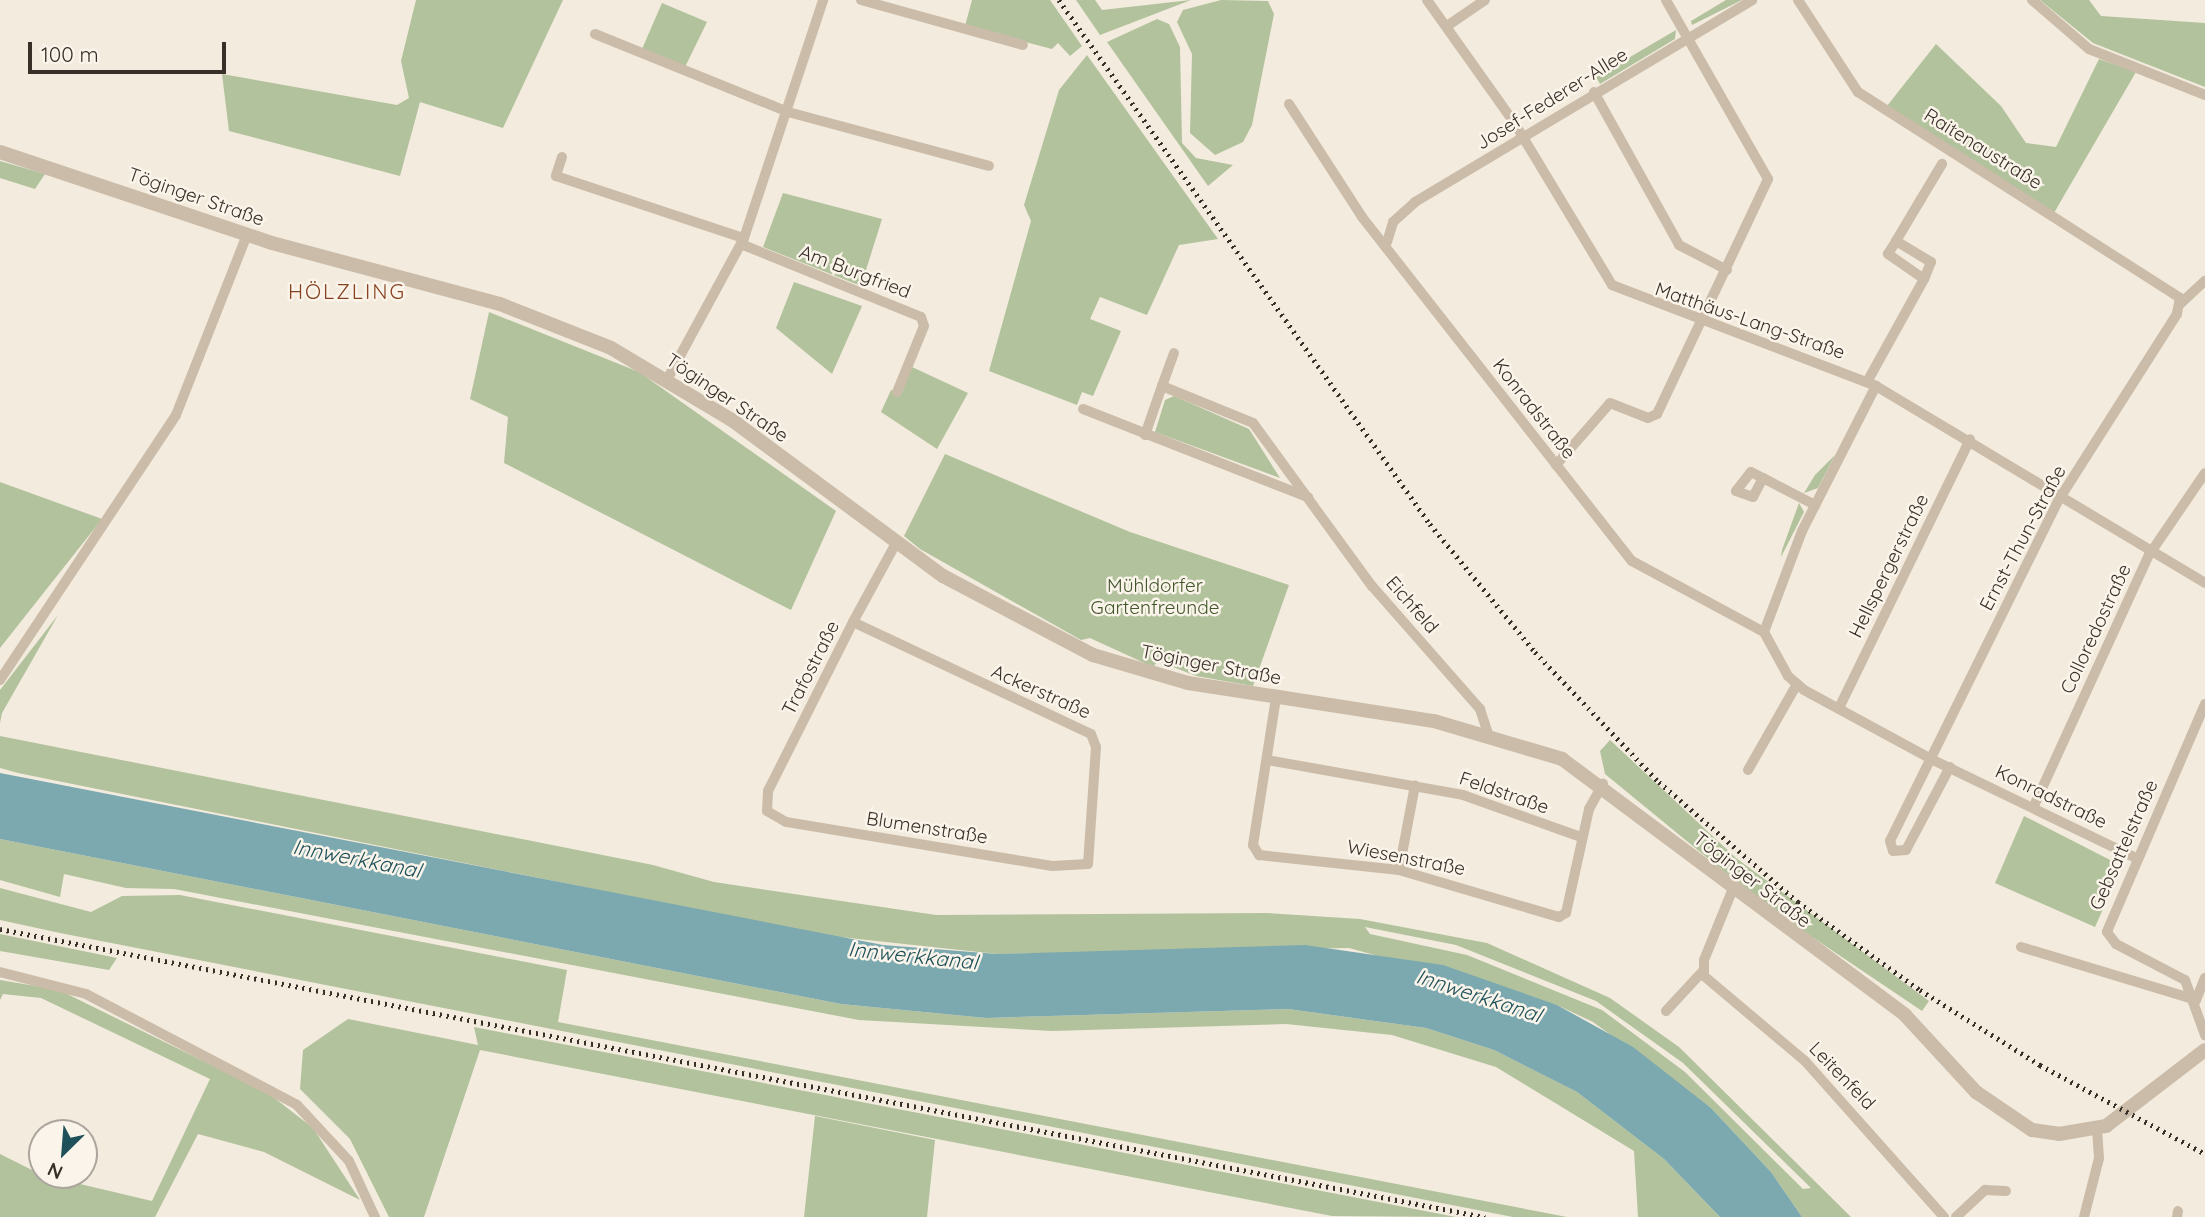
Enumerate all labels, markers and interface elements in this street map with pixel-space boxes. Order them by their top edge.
scale bar [32,28,229,72]
text: 100 m [41,41,99,67]
street label: Josef-Federer-Allee [1472,43,1632,155]
street label: Raitenaustraße [1920,104,2046,194]
street label: Töginger Straße [125,163,267,231]
street label: Am Burgfried [796,240,914,304]
district label: HÖLZLING [289,278,405,304]
street label: Matthäus-Lang-Straße [1652,278,1848,364]
street label: Töginger Straße [662,349,792,447]
street label: Konradstraße [1488,354,1580,464]
street label: Ernst-Thun-Straße [1975,461,2071,615]
street label: Hellspergerstraße [1844,490,1934,642]
street label: Colloredostraße [2056,560,2136,698]
street label: Eichfeld [1381,572,1443,638]
park label: Mühldorfer Gartenfreunde [1091,575,1219,619]
street label: Trafostraße [778,617,844,719]
street label: Töginger Straße [1139,640,1283,690]
street label: Ackerstraße [988,660,1094,724]
street label: Konradstraße [1992,760,2110,834]
street label: Feldstraße [1456,767,1552,819]
street label: Gebsattelstraße [2085,776,2163,914]
street label: Blumenstraße [865,807,989,849]
street label: Töginger Straße [1689,827,1815,933]
water label: Innwerkkanal [291,833,423,883]
street label: Wiesenstraße [1345,835,1467,881]
water label: Innwerkkanal [847,936,979,974]
water label: Innwerkkanal [1413,963,1545,1027]
street label: Leitenfeld [1804,1037,1880,1115]
north arrow [28,1119,98,1189]
text: N [44,1157,66,1185]

